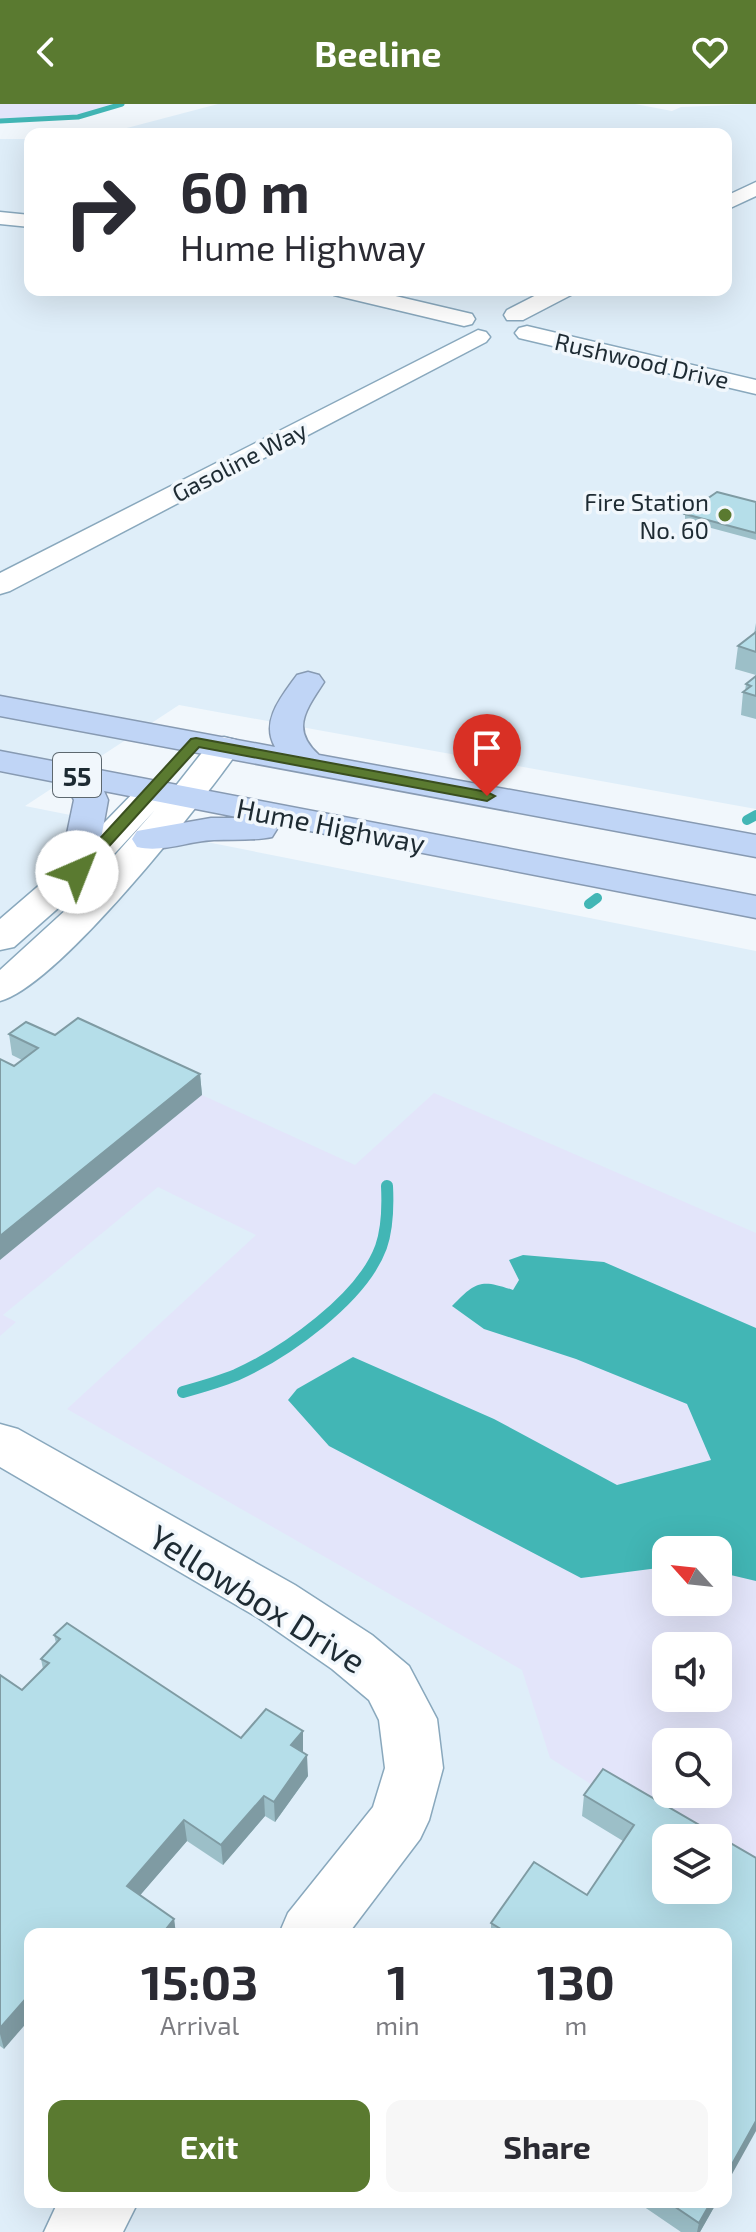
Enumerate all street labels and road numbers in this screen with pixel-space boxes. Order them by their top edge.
street label: Rushwood Drive [552,326,732,394]
street label: Gasoline Way [167,414,311,507]
road number: 55 [53,753,101,797]
street label: Hume Highway [234,790,428,860]
street label: Yellowbox Drive [142,1515,374,1681]

